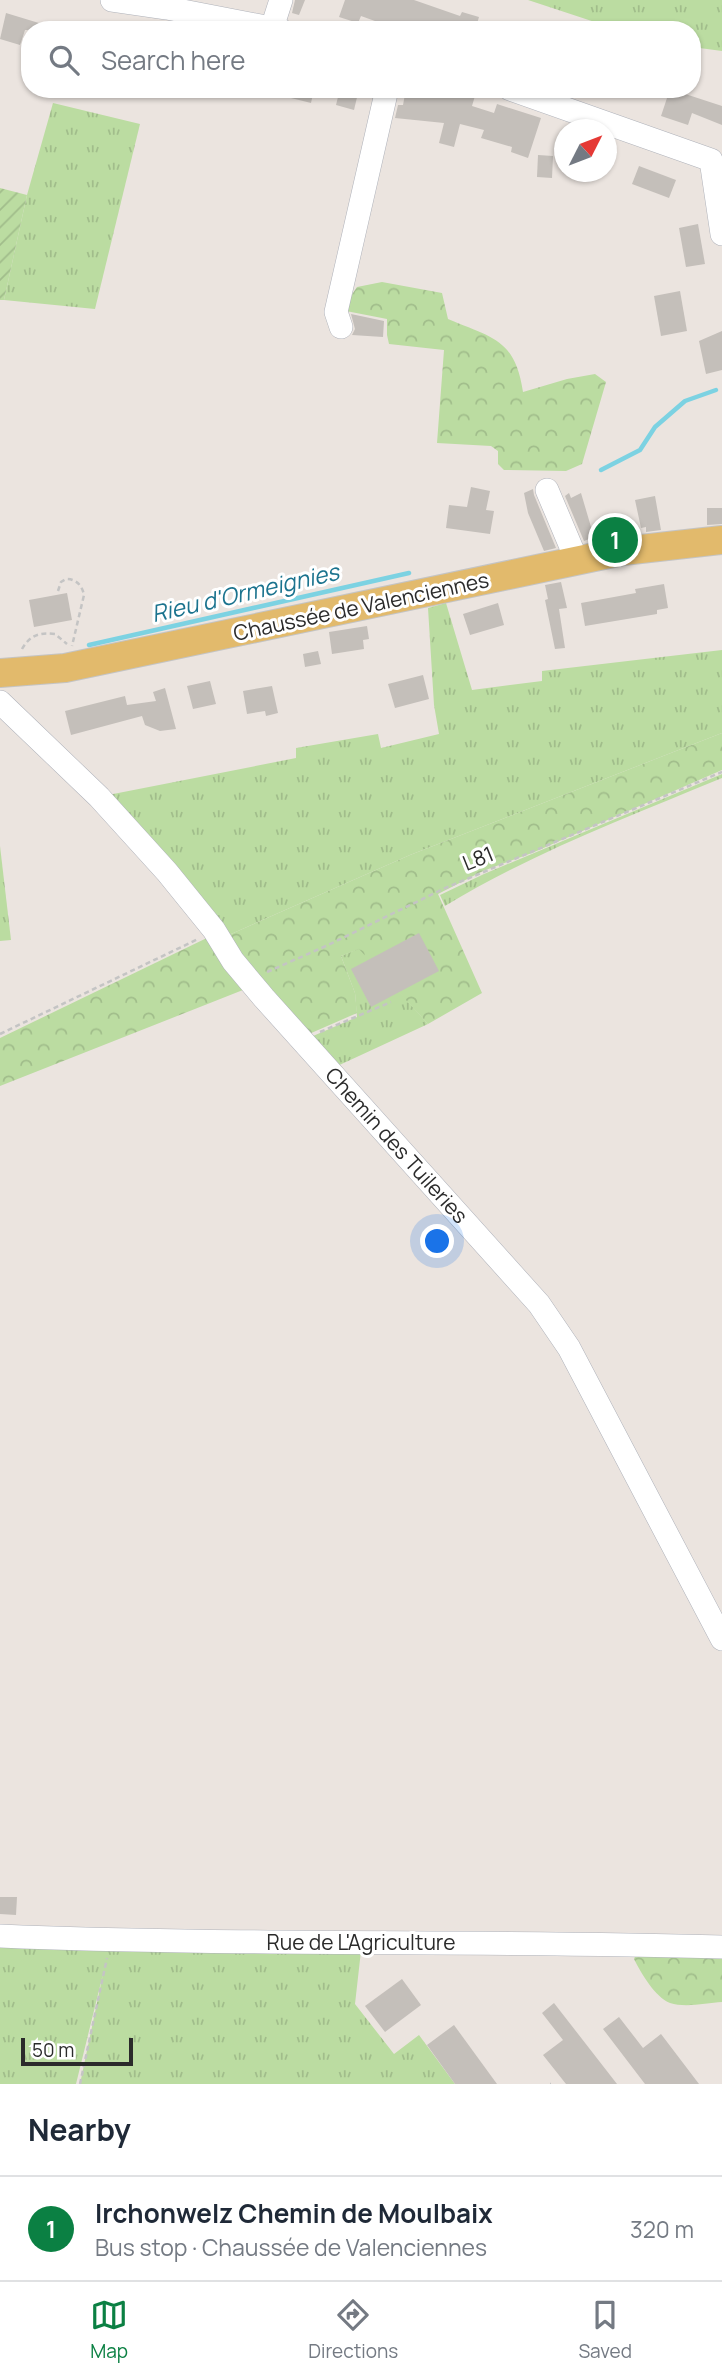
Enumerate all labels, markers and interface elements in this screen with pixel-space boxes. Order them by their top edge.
search box [21,21,701,98]
icon: search [45,41,83,79]
text: Search here [101,42,246,78]
north arrow [554,119,617,182]
pin: 1 [592,514,638,566]
water label: Rieu d'Ormeignies [148,554,344,629]
street label: Chaussée de Valenciennes [231,565,491,647]
street label: L81 [458,839,498,877]
street label: Chemin des Tuileries [319,1061,475,1229]
your location [420,1224,454,1258]
street label: Rue de L'Agriculture [267,1928,456,1956]
scale bar [21,2035,133,2067]
text: 50 m [32,2037,74,2063]
text: Nearby [28,2109,131,2150]
text: Irchonwelz Chemin de Moulbaix [95,2195,493,2231]
text: 1 [46,2213,56,2245]
text: 320 m [630,2213,694,2245]
text: Bus stop · Chaussée de Valenciennes [95,2231,487,2263]
tab: Map [90,2296,128,2364]
tab: Directions [308,2296,398,2364]
tab: Saved [578,2296,632,2364]

